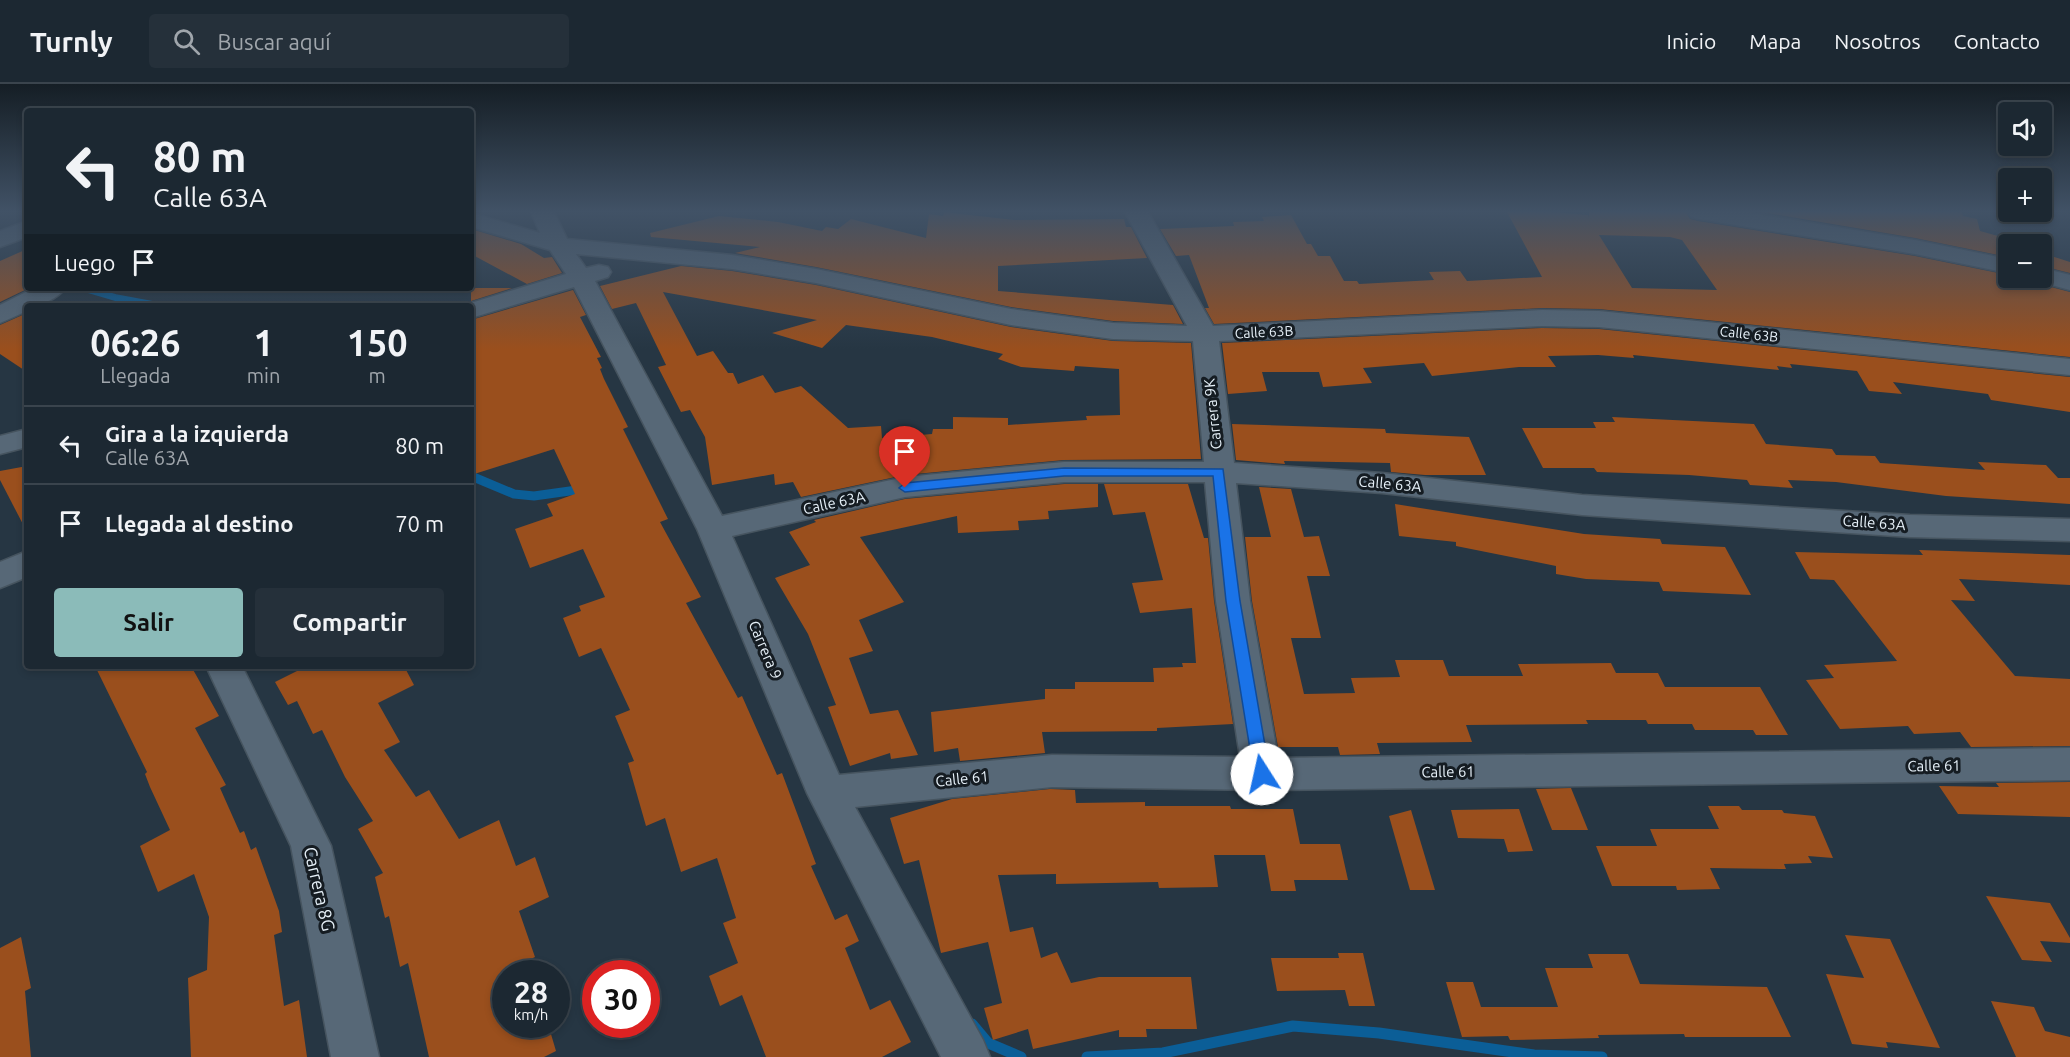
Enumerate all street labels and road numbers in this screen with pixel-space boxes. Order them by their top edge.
street label: Calle 63B [1234,322,1294,342]
street label: Calle 63B [1719,323,1779,345]
street label: Carrera 9K [1200,378,1225,450]
street label: Calle 63A [1358,472,1422,495]
street label: Calle 63A [801,488,867,517]
street label: Calle 63A [1842,512,1906,533]
street label: Carrera 9 [746,618,785,682]
street label: Calle 61 [1907,757,1961,774]
street label: Calle 61 [1421,763,1475,780]
street label: Calle 61 [934,767,989,790]
street label: Carrera 8G [301,845,339,933]

